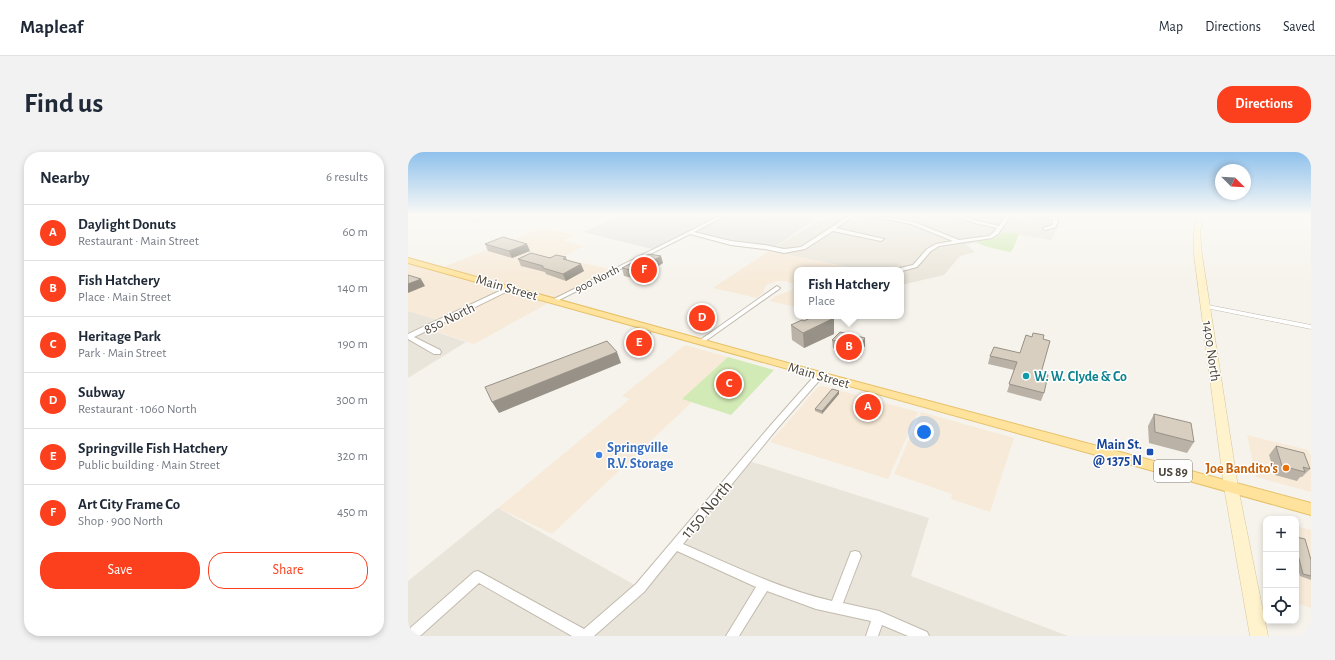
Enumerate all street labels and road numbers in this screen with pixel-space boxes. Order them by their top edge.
street label: 900 North [573,263,621,295]
street label: Main Street [474,273,540,304]
street label: 850 North [422,301,477,337]
street label: 1400 North [1200,320,1222,382]
street label: Main Street [786,361,852,392]
road number: US 89 [1154,460,1192,482]
street label: 1150 North [677,477,735,542]

